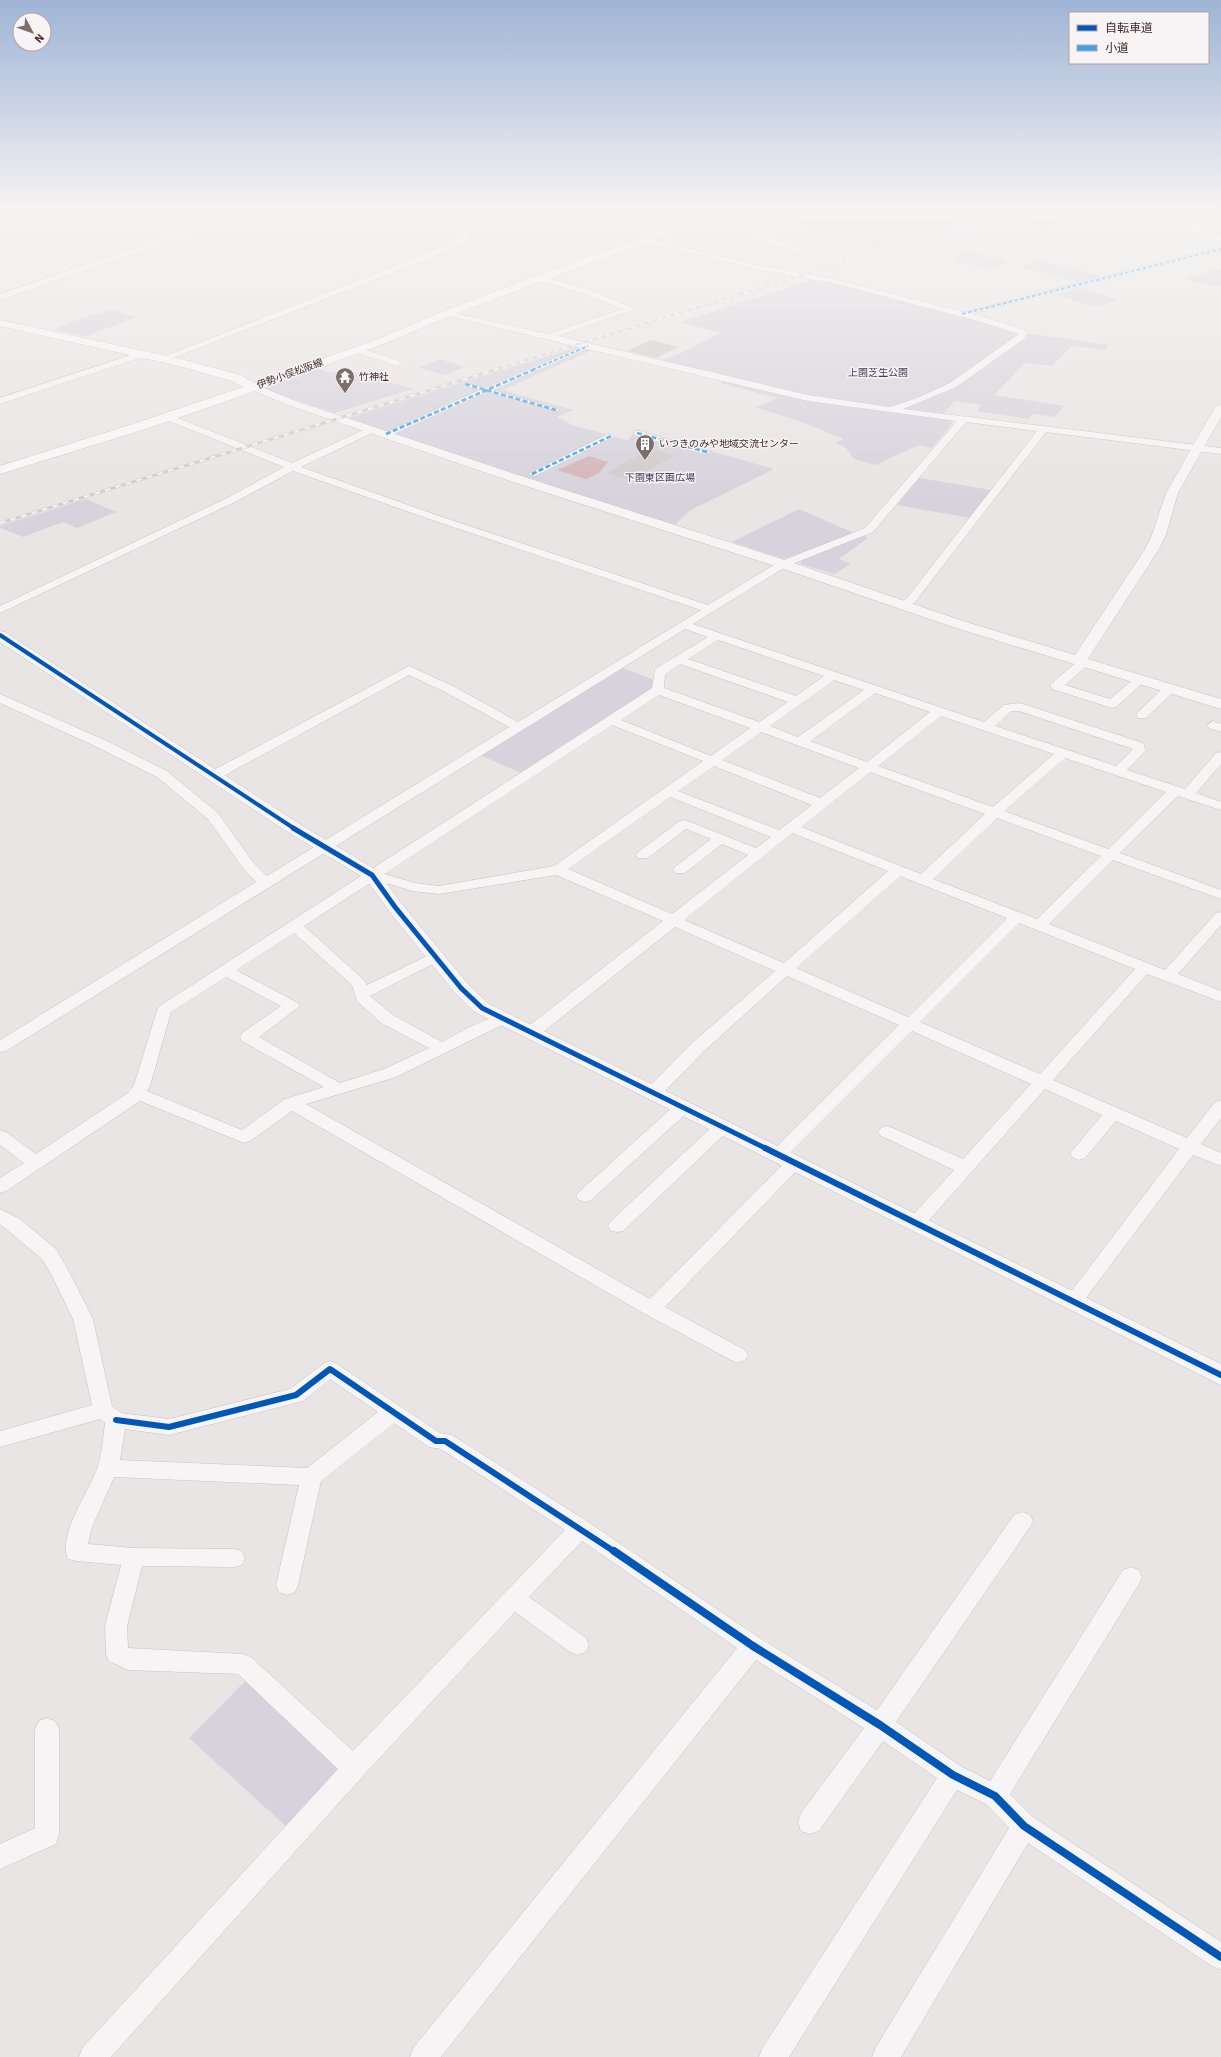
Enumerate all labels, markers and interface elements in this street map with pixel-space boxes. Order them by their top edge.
north arrow [12,12,52,52]
legend [1069,12,1209,64]
text: 自転車道 [1105,21,1153,36]
text: N [32,31,47,45]
text: 小道 [1105,41,1129,56]
street label: 伊勢小俣松阪線 [255,356,325,392]
temple icon: 竹神社 [334,366,356,394]
park label: 上園芝生公園 [848,367,908,379]
place label: 竹神社 [359,371,389,383]
building icon: いつきのみや地域交流センター [634,433,656,461]
place label: いつきのみや地域交流センター [659,438,799,450]
park label: 下園東区画広場 [625,472,695,484]

